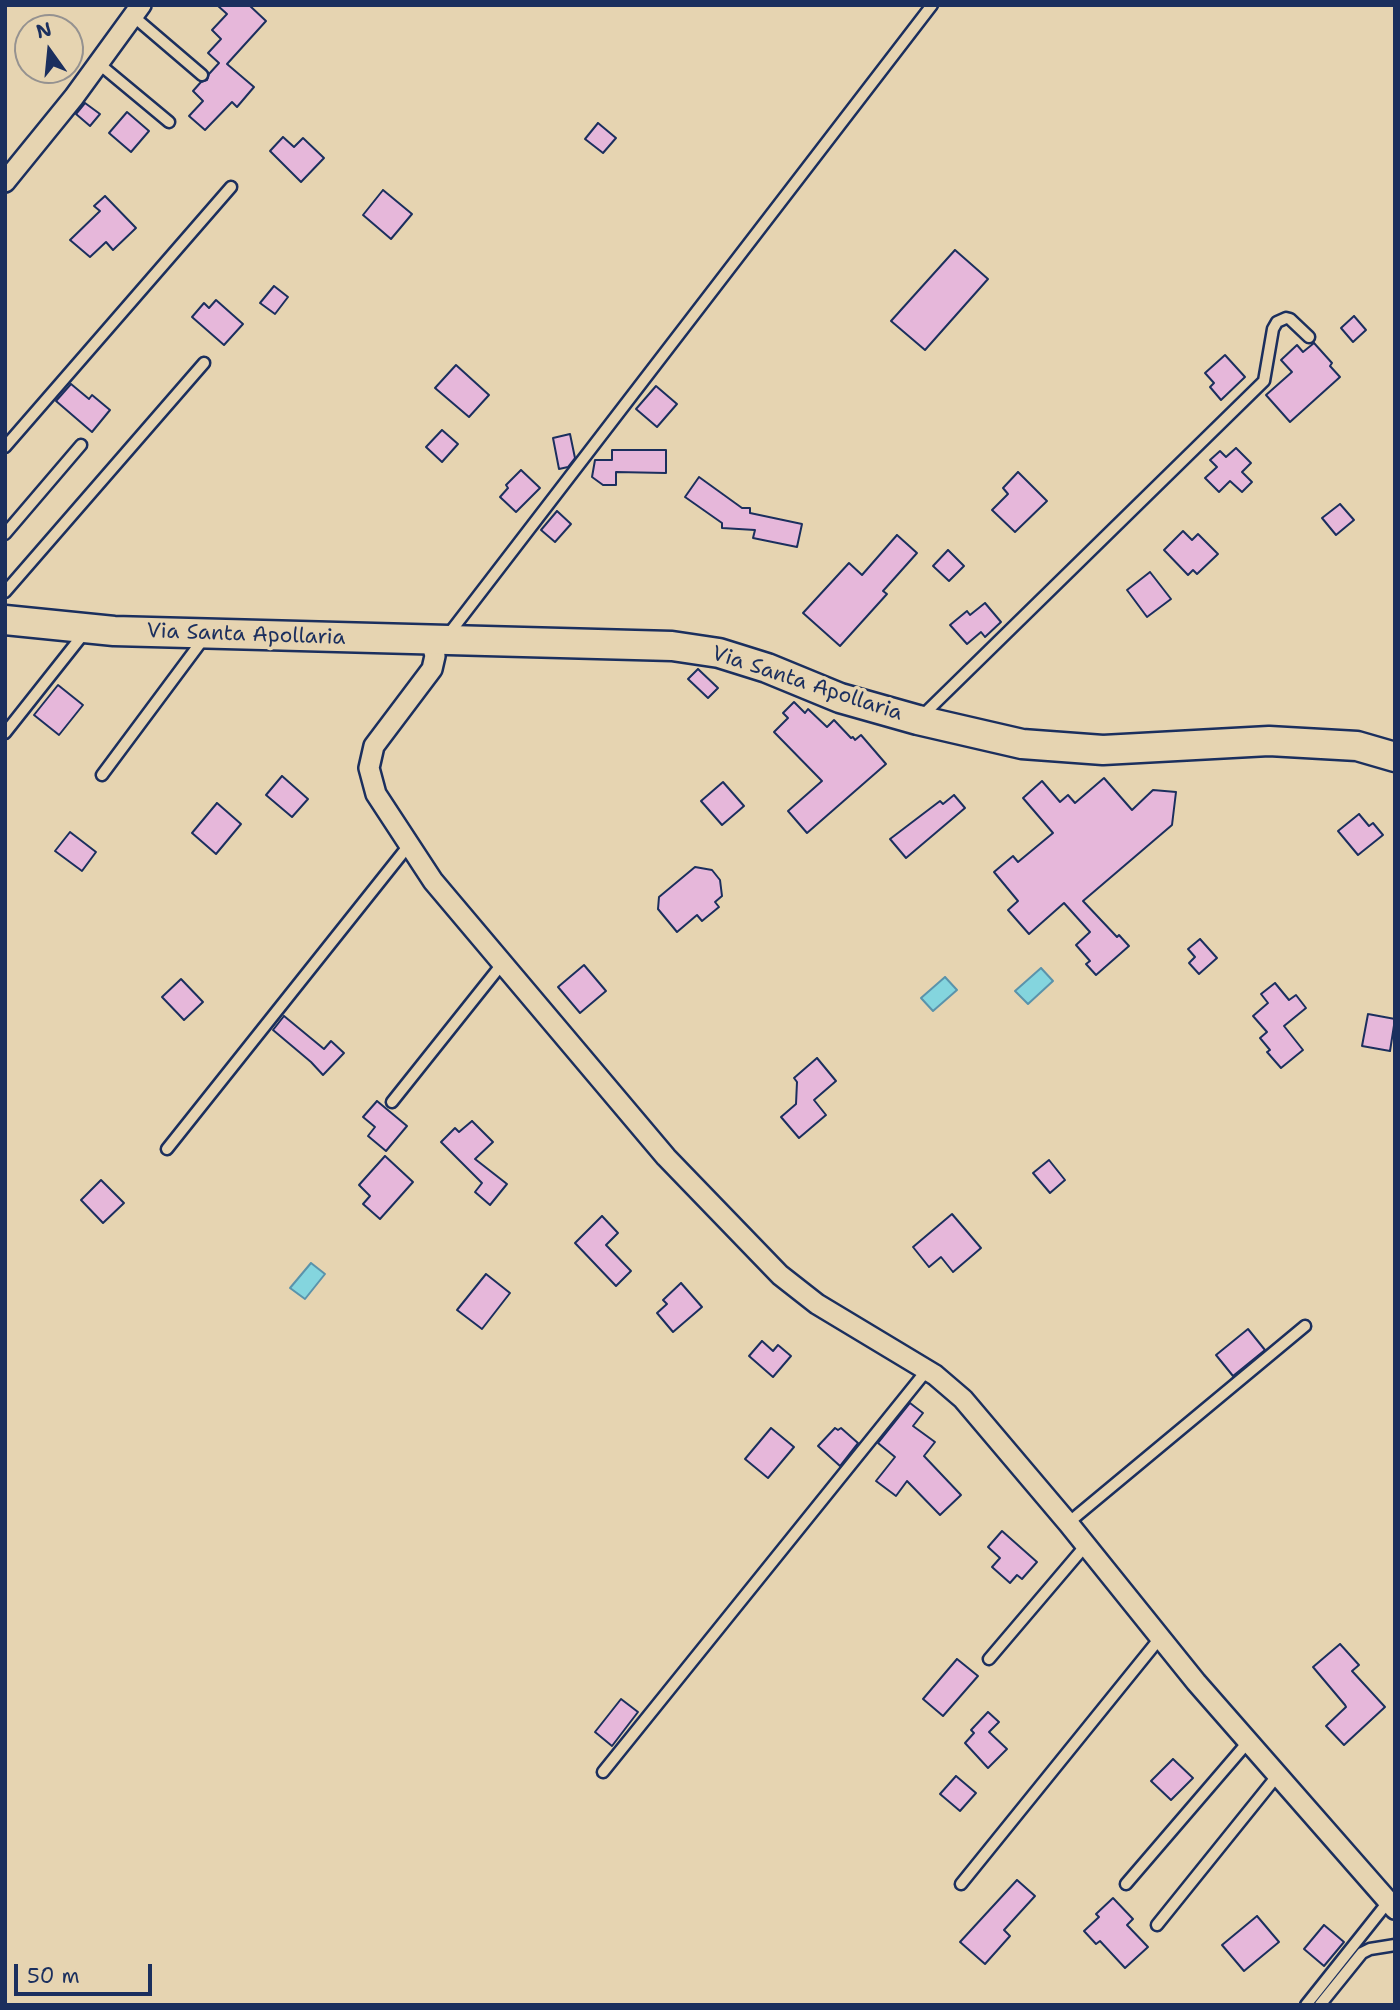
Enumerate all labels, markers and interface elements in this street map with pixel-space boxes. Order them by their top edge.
north arrow [14,14,84,84]
text: N [33,16,54,44]
street label: Via Santa Apollaria [146,619,346,651]
street label: Via Santa Apollaria [709,641,905,727]
scale bar [18,1951,156,1995]
text: 50 m [27,1962,80,1990]

